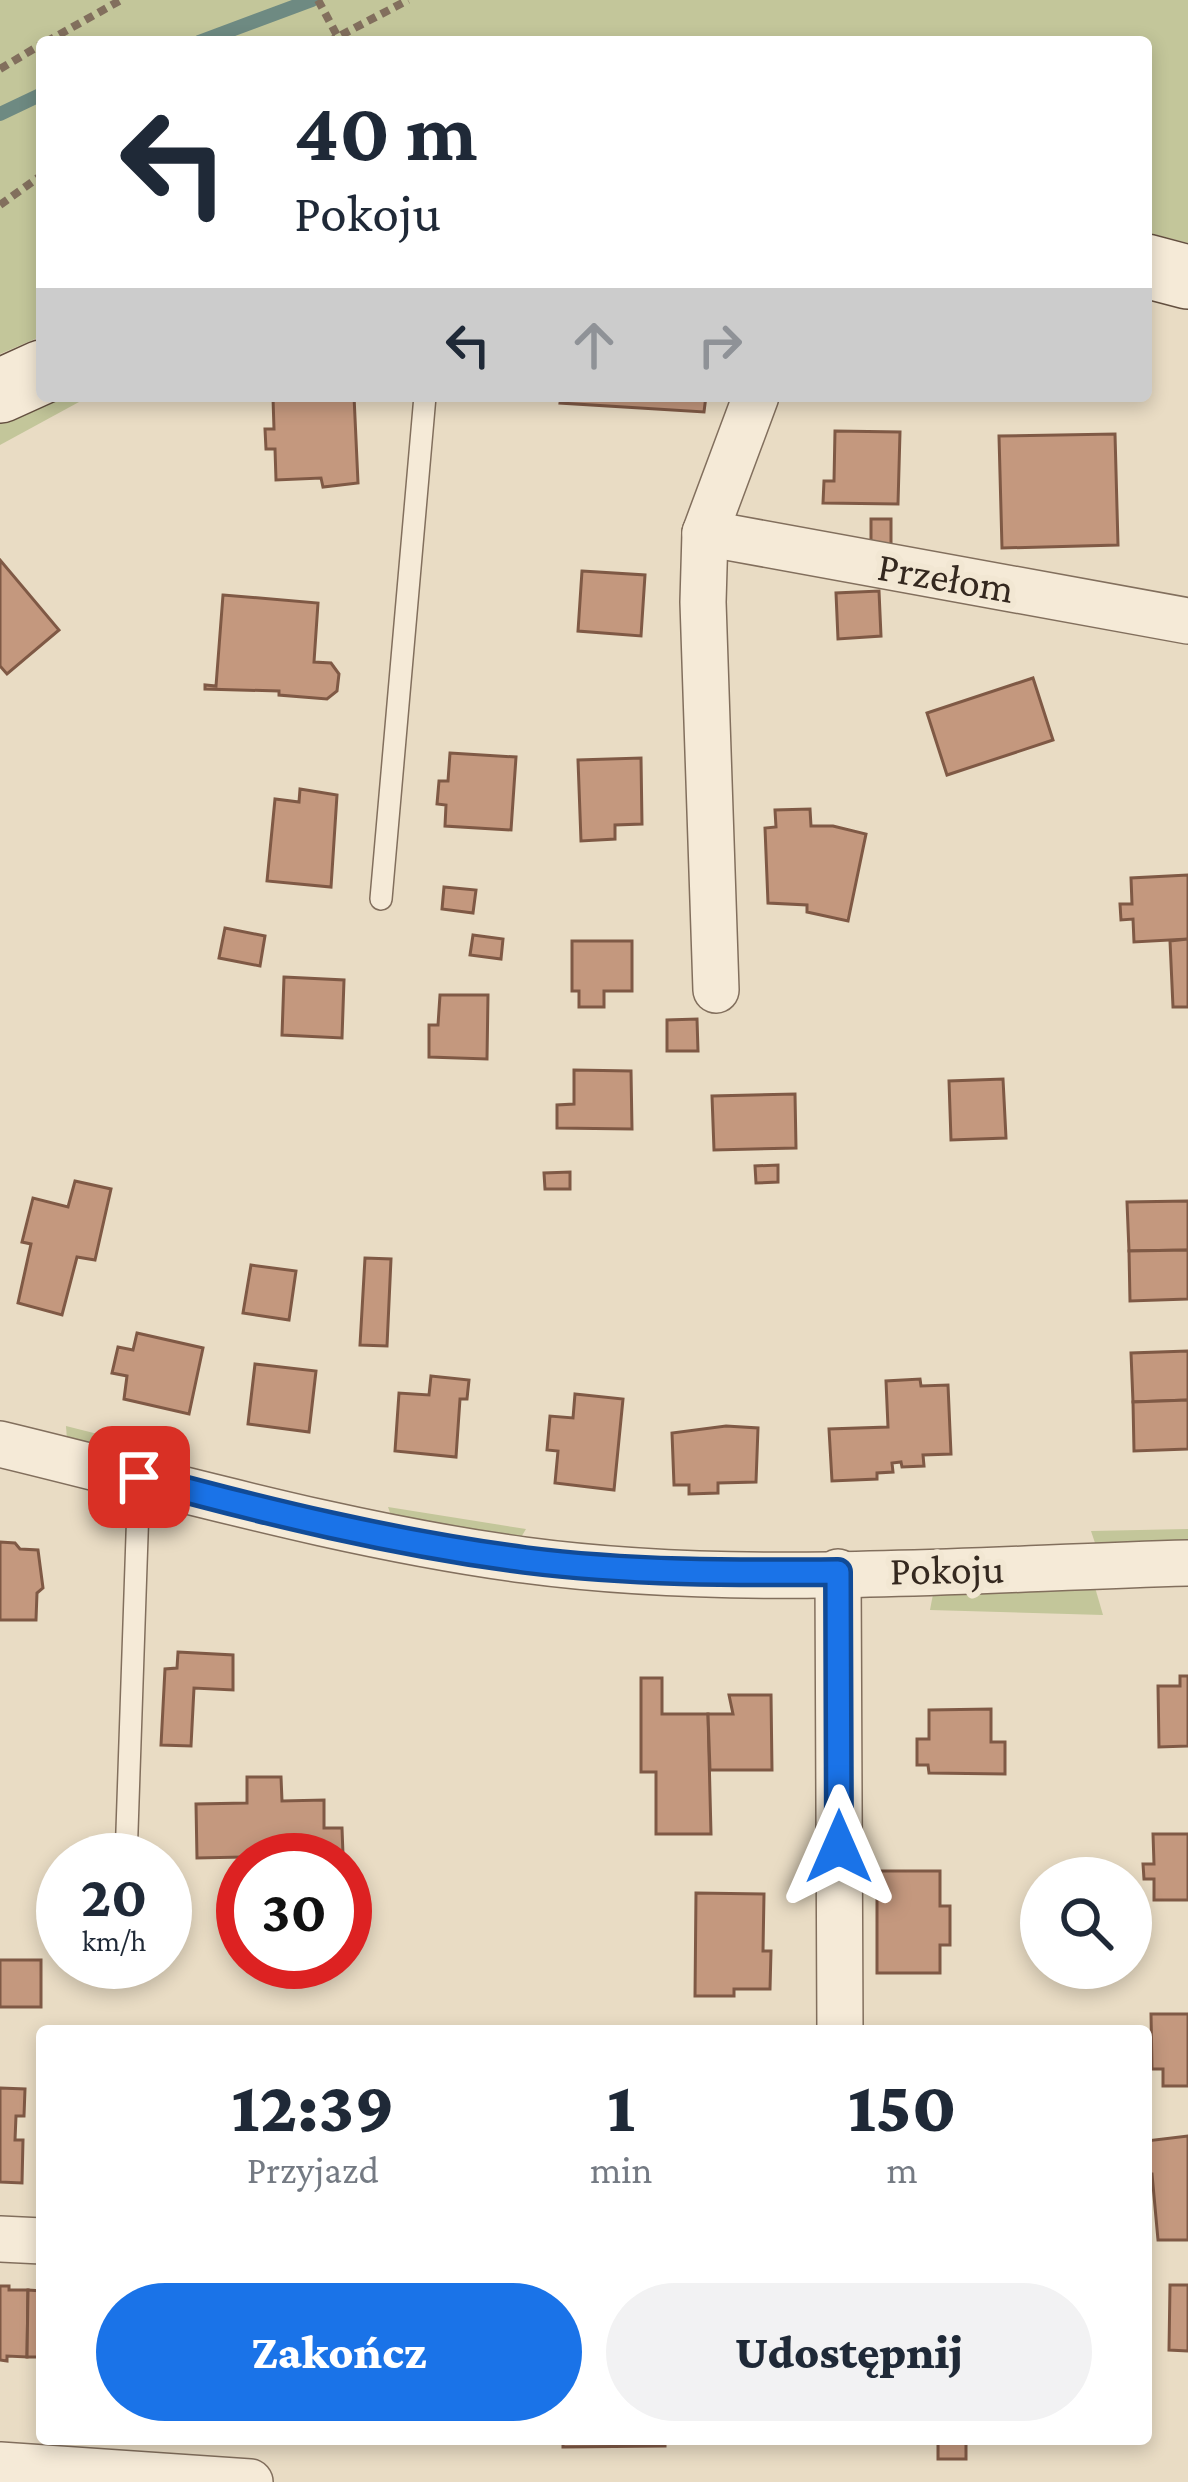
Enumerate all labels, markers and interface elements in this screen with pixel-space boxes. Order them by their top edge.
icon: left [96,84,252,240]
text: 40 m [294,85,478,178]
text: Pokoju [294,183,441,243]
icon: left [435,312,501,378]
icon: ahead [561,312,627,378]
icon: right [687,312,753,378]
street label: Przełom [874,542,1018,612]
pin [88,1426,190,1528]
icon: arrive [106,1444,172,1510]
street label: Pokoju [889,1545,1005,1594]
position arrow [776,1784,902,1910]
speed limit sign: 30 [216,1833,372,1989]
map controls [1020,1857,1152,1989]
button: search [1020,1857,1152,1989]
text: 20 [80,1862,148,1929]
text: km/h [82,1924,146,1957]
text: 12:39 [231,2066,395,2146]
text: 1 [607,2066,635,2146]
text: 150 [848,2066,957,2146]
text: Przyjazd [247,2148,379,2191]
text: min [590,2148,652,2191]
text: m [887,2148,918,2191]
button: Zakończ [96,2283,582,2421]
button: Udostępnij [606,2283,1092,2421]

